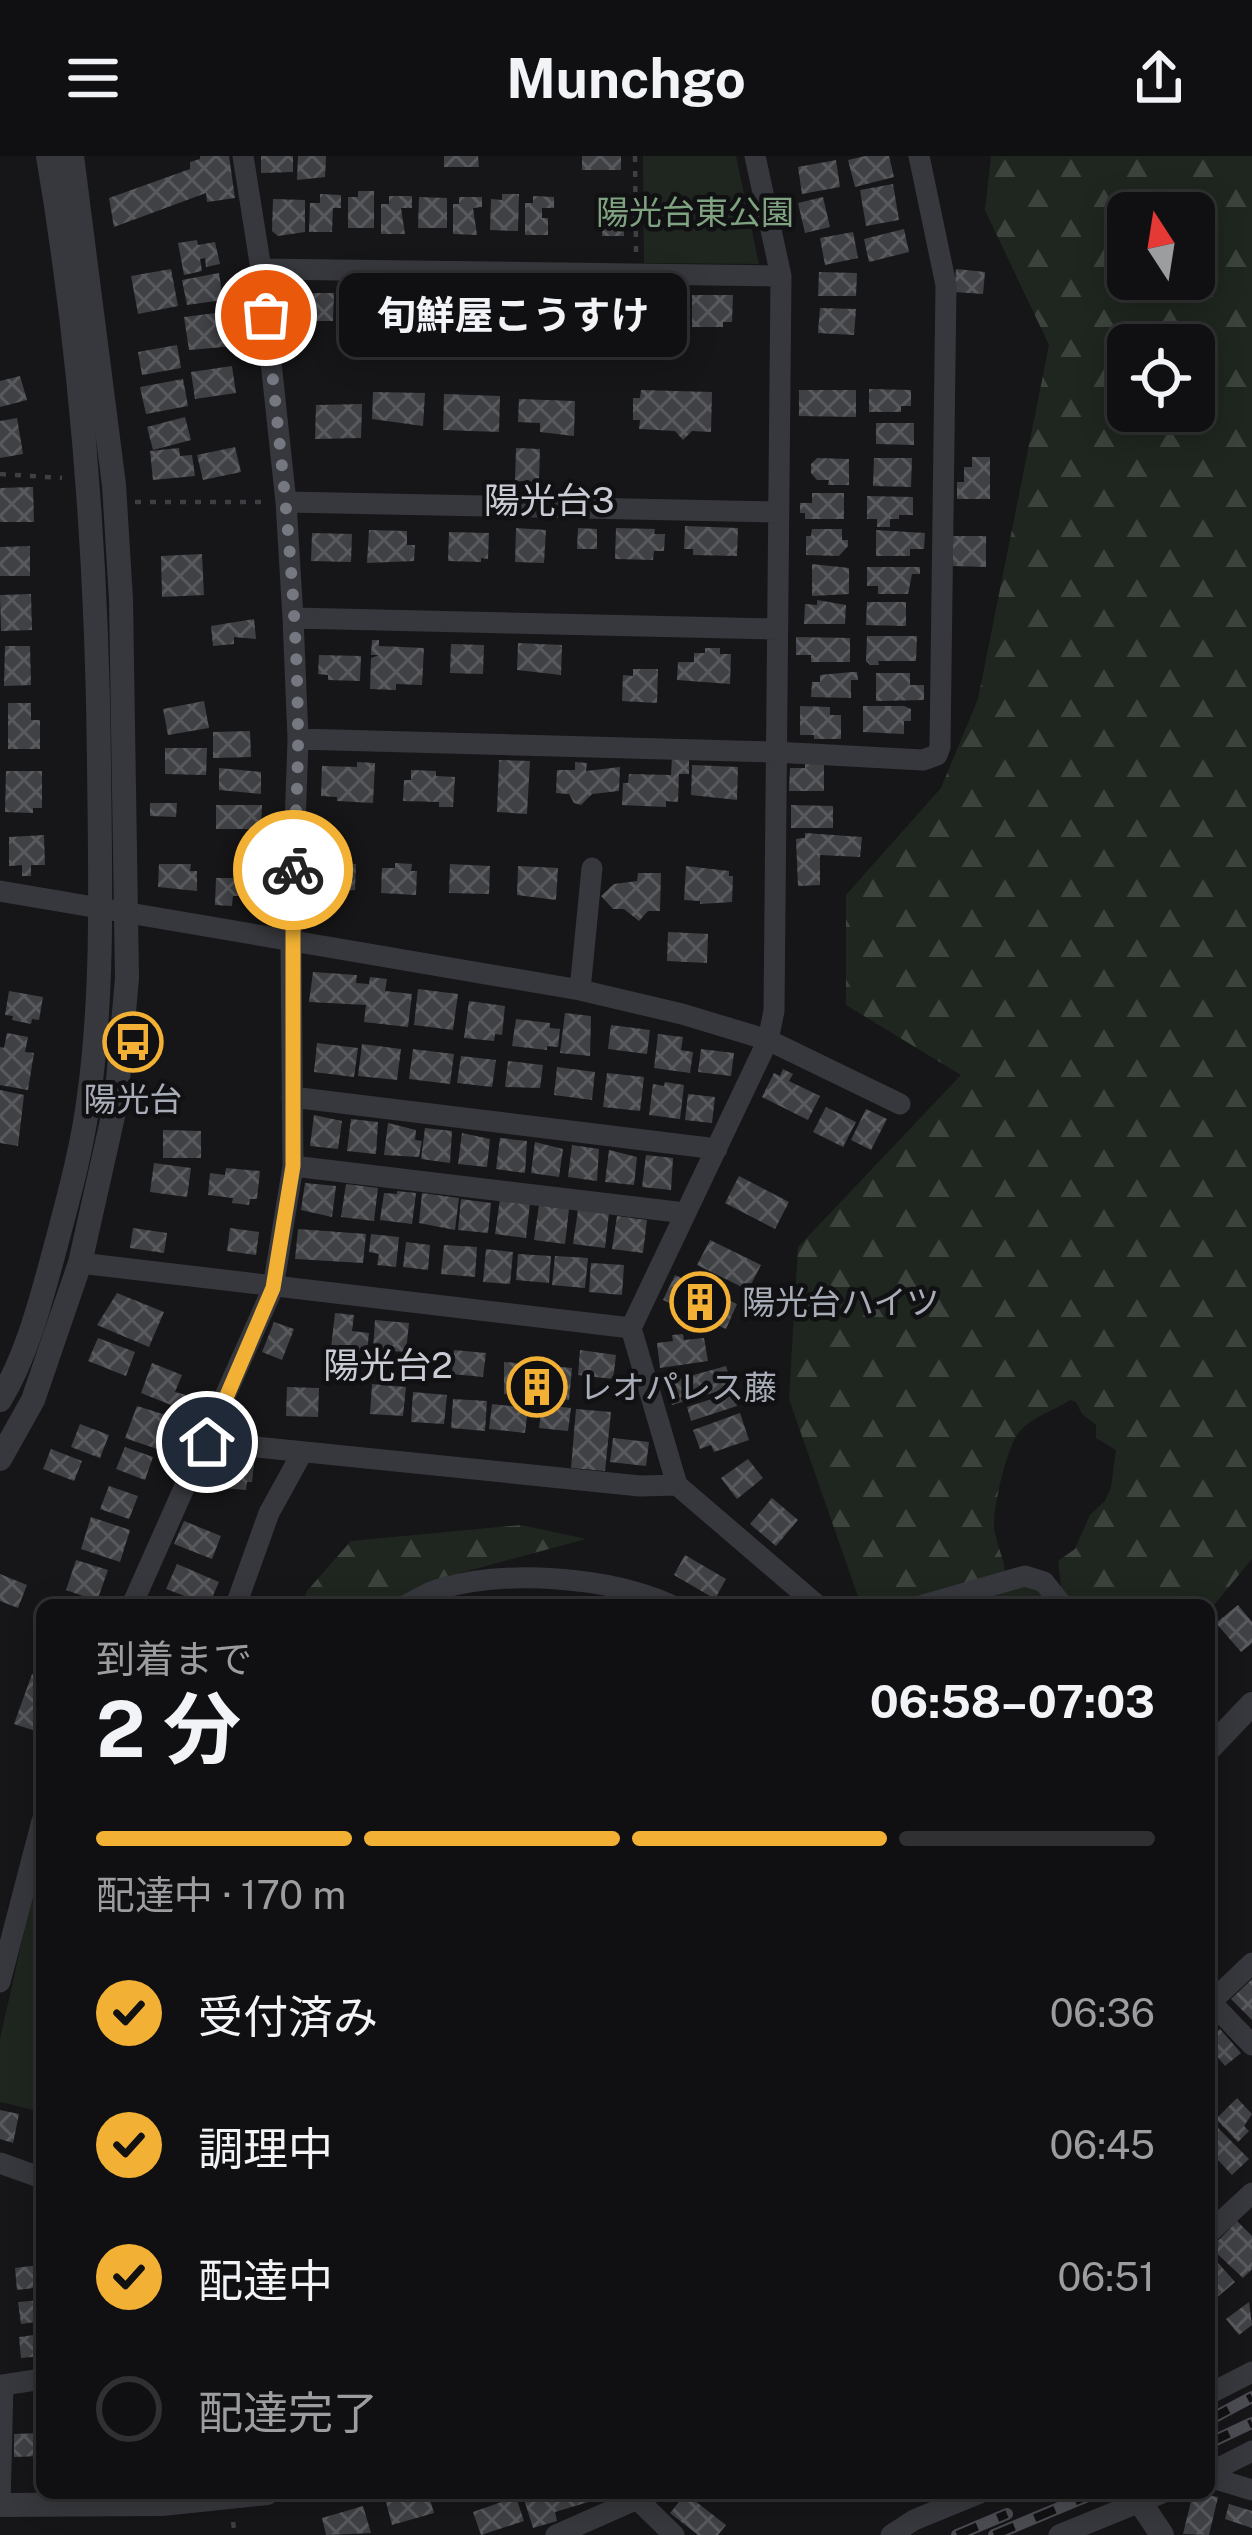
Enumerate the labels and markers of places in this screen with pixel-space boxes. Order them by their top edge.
pin [215,264,317,366]
callout: 旬鮮屋こうすけ [338,273,686,357]
bus stop icon: 陽光台 [102,1011,164,1073]
place label: 陽光台 [84,1080,183,1118]
building icon: 陽光台ハイツ [669,1271,731,1333]
place label: 陽光台ハイツ [742,1283,939,1321]
building icon: レオパレス藤 [506,1356,568,1418]
place label: レオパレス藤 [579,1368,777,1406]
pin [156,1391,258,1493]

